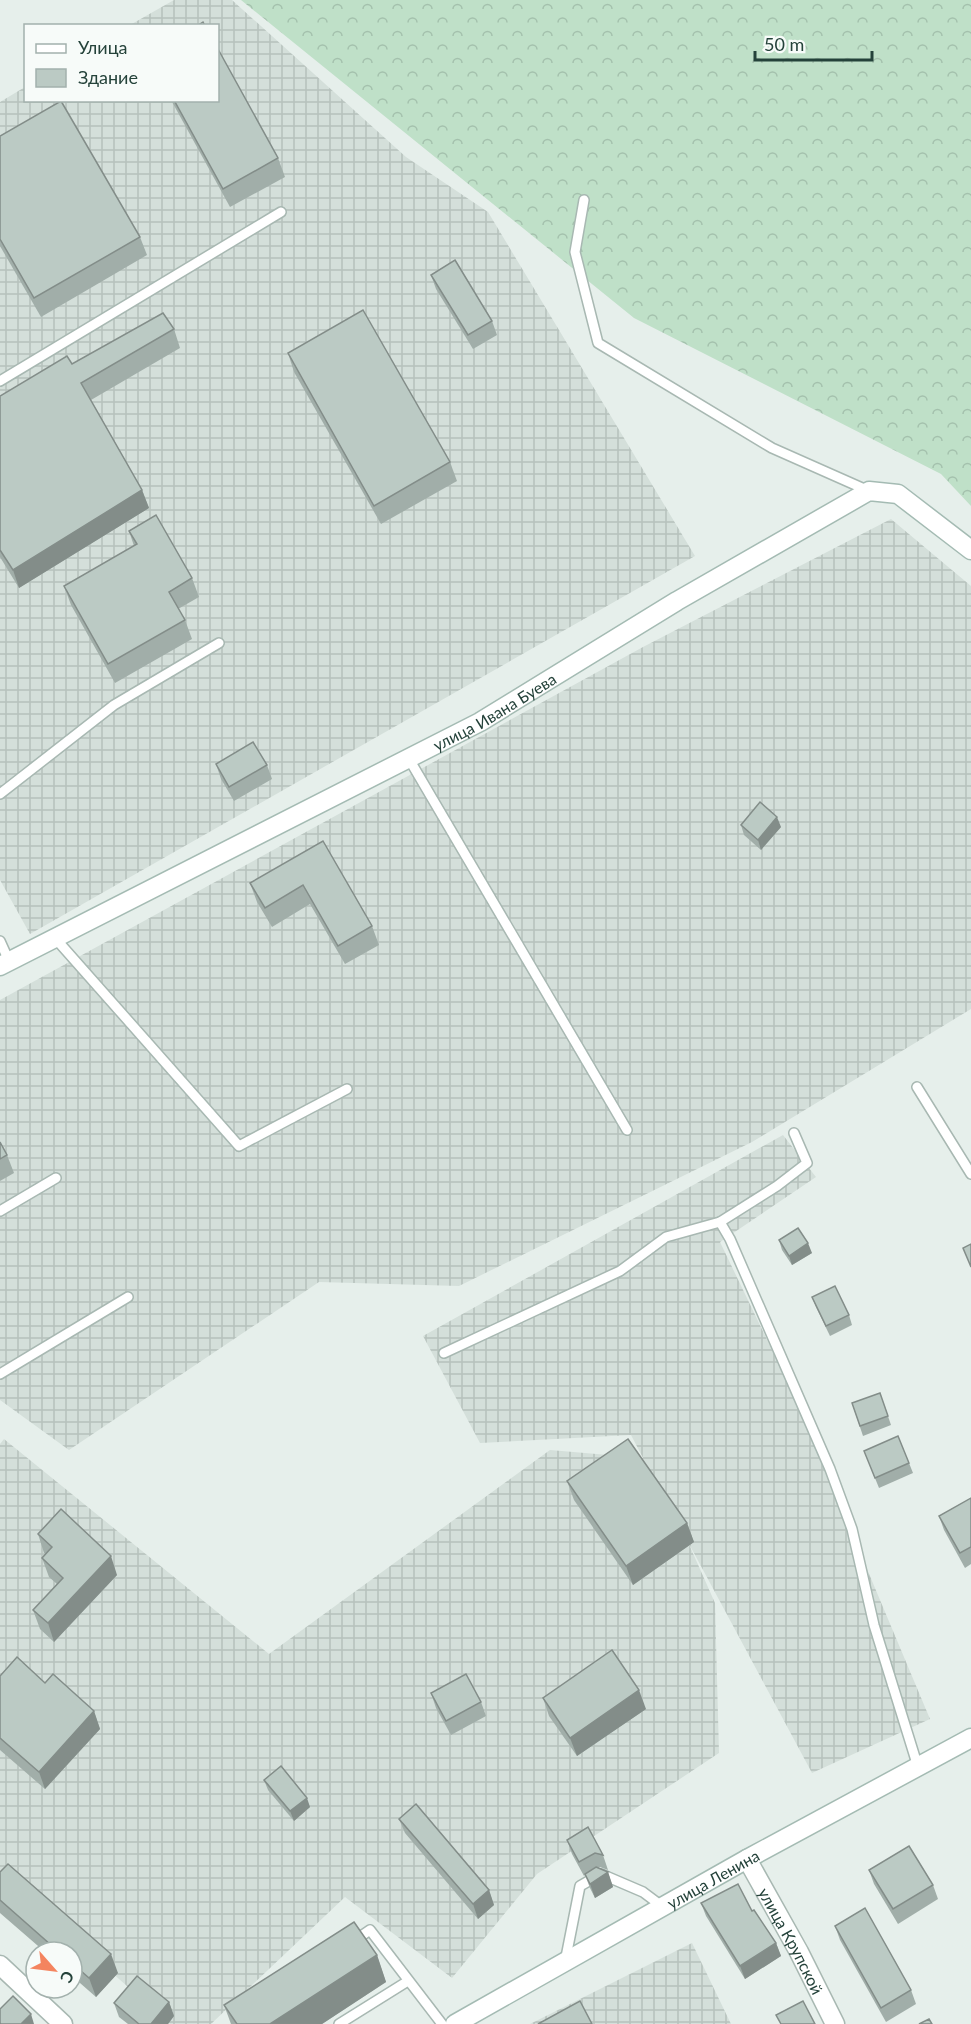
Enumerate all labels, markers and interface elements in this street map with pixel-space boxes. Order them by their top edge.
legend [24,24,219,102]
scale bar [755,24,872,62]
text: 50 m [764,33,804,55]
text: Улица [78,36,128,58]
text: Здание [78,66,138,88]
street label: улица Ивана Буева [429,668,559,754]
street label: улица Ленина [663,1845,762,1912]
street label: улица Крупской [755,1884,828,1997]
north arrow [24,1940,84,2000]
text: С [57,1968,79,1987]

